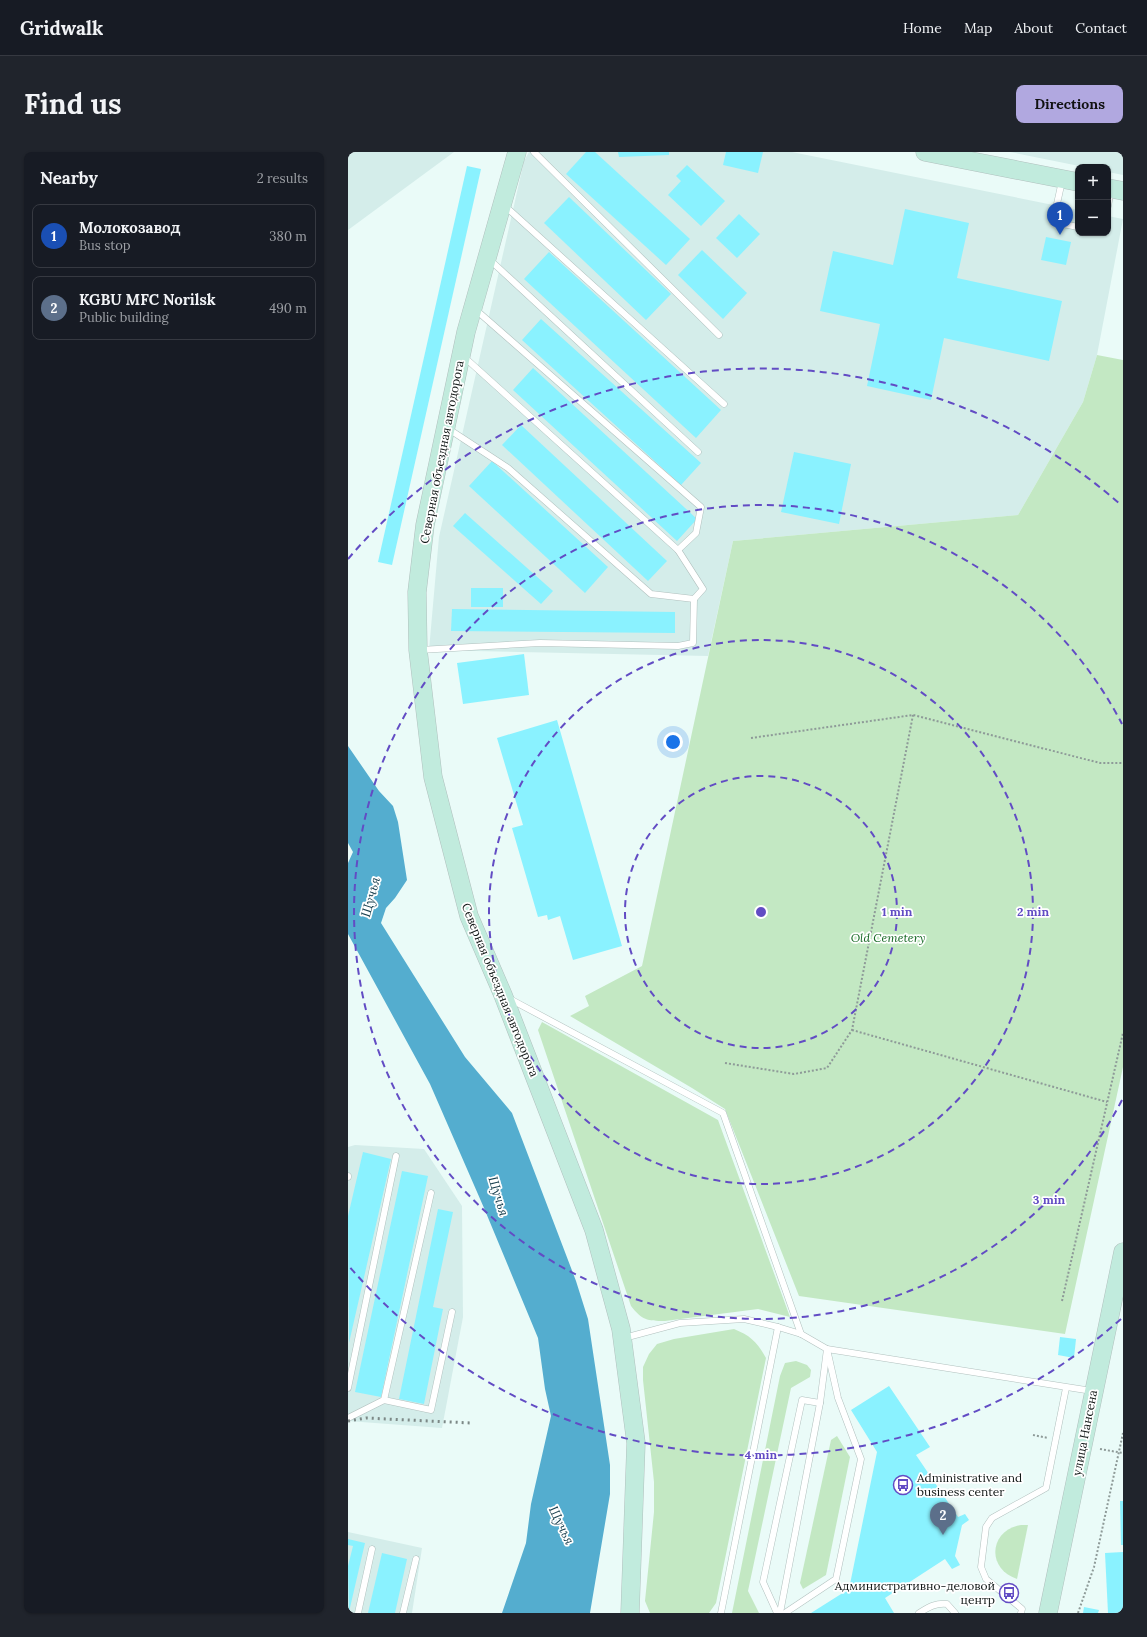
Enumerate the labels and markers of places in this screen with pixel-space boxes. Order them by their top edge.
pin: 1 [1047,202,1073,235]
centre of rings [754,905,768,919]
place label: Administrative and business center [916,1470,1022,1499]
bus stop icon: Administrative and business center [892,1474,914,1496]
pin: 2 [930,1502,956,1535]
place label: Административно-деловой центр [834,1578,995,1607]
bus stop icon: Административно-деловой центр [998,1582,1020,1604]

